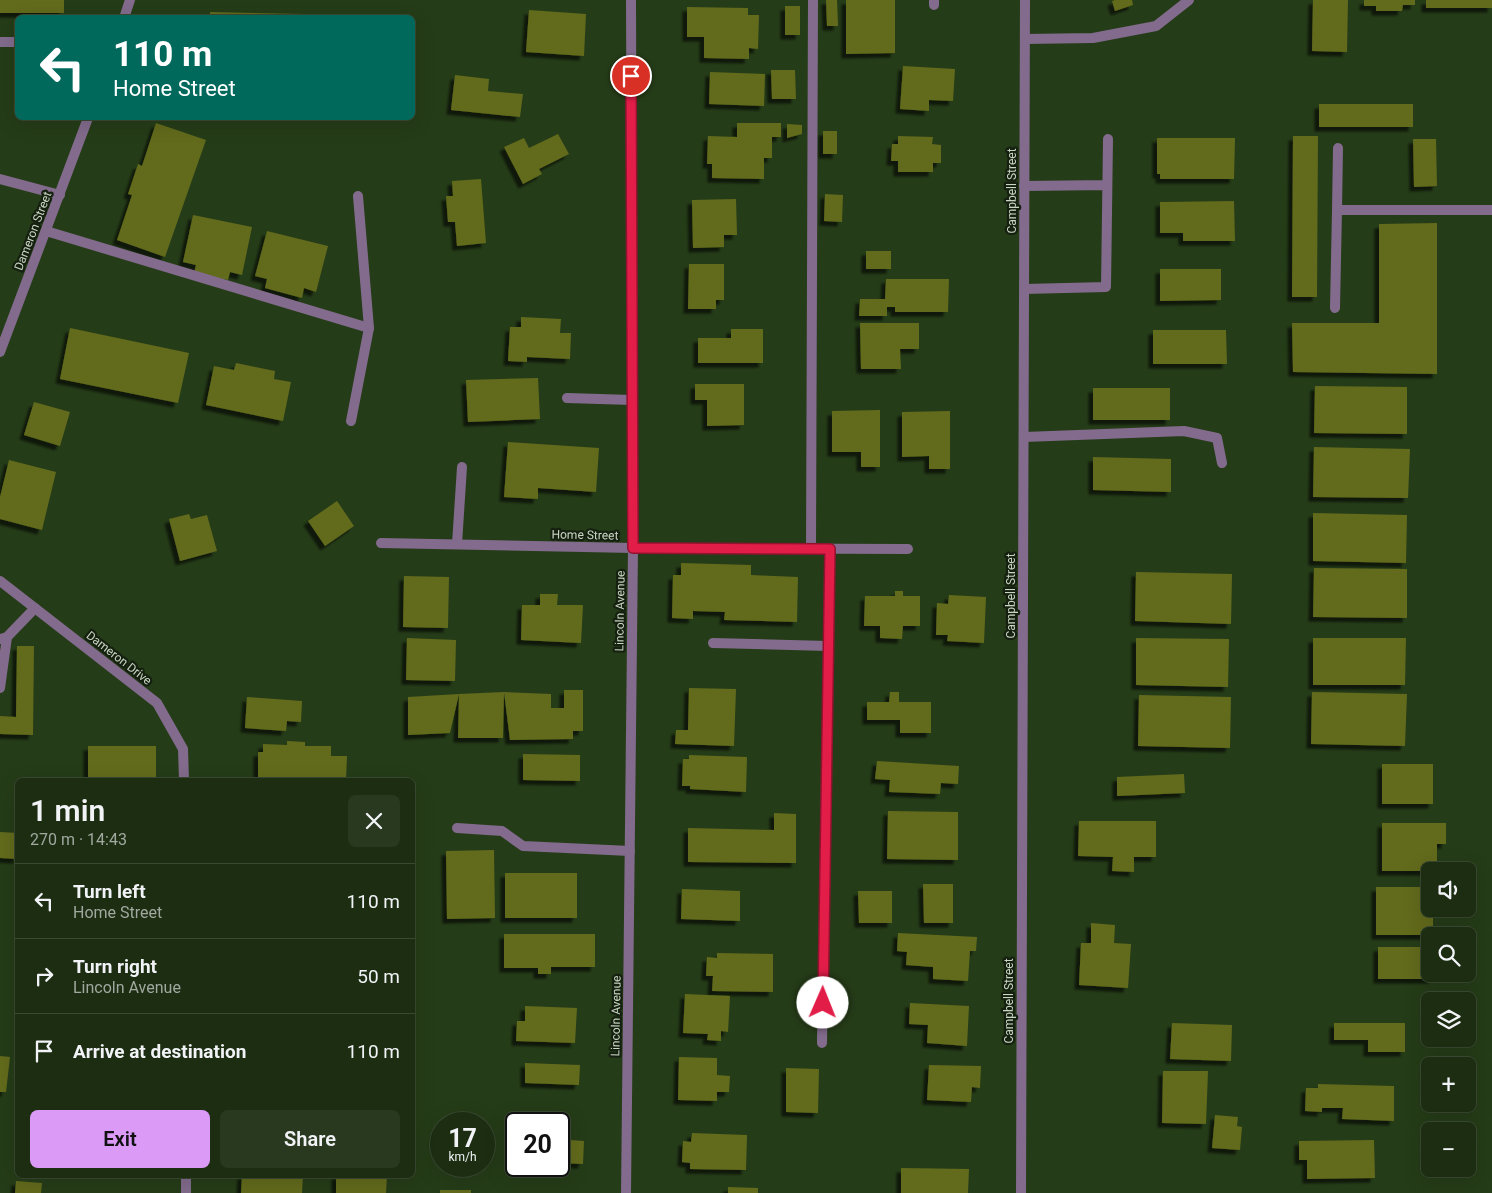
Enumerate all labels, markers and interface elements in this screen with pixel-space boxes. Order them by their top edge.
text: 110 m [113,34,212,75]
icon: left [30,35,95,100]
pin [610,55,652,97]
icon: arrive [617,62,645,90]
text: Home Street [113,76,236,101]
street label: Campbell Street [1005,148,1019,234]
street label: Dameron Street [12,190,54,272]
street label: Home Street [551,527,619,543]
street label: Campbell Street [1004,553,1018,639]
street label: Lincoln Avenue [612,570,628,652]
street label: Dameron Drive [84,628,154,688]
text: 1 min [30,793,105,828]
button: close [348,795,400,847]
text: 270 m · 14:43 [30,830,127,849]
map controls [1421,862,1476,1177]
button: sound [1421,862,1476,917]
text: Turn left [73,880,146,903]
icon: left [30,887,58,915]
text: 110 m [347,890,400,913]
text: Home Street [73,903,162,922]
button: search [1421,927,1476,982]
text: Turn right [73,955,157,978]
street label: Campbell Street [1002,958,1016,1044]
icon: right [30,962,58,990]
text: 50 m [357,965,400,988]
street label: Lincoln Avenue [608,975,624,1057]
position arrow [796,976,848,1028]
text: Lincoln Avenue [73,978,181,997]
button: layers [1421,992,1476,1047]
icon: arrive [30,1037,58,1065]
text: Arrive at destination [73,1040,246,1063]
text: 110 m [347,1040,400,1063]
button: + [1421,1057,1476,1112]
button: Exit [30,1110,210,1168]
button: Share [220,1110,400,1168]
speed limit sign: 20 [505,1112,570,1177]
button: − [1421,1122,1476,1177]
text: 17 [448,1124,477,1153]
text: km/h [448,1150,477,1164]

